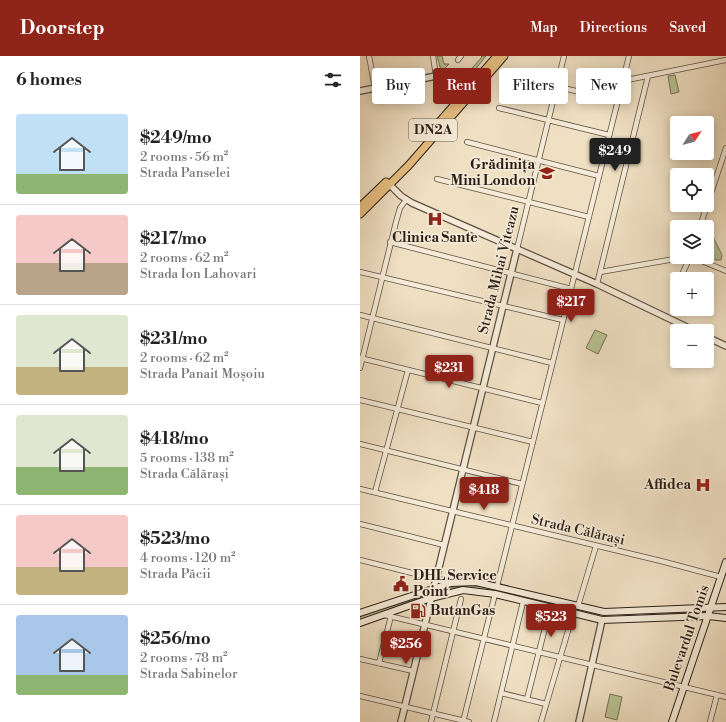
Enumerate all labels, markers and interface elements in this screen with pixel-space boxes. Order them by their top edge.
text: Doorstep [20,16,105,40]
text: Map [530,19,558,37]
text: Directions [580,19,647,37]
text: Saved [669,19,706,37]
chip: Buy [372,68,425,104]
chip: Rent [433,68,491,104]
chip: Filters [499,68,568,104]
chip: New [576,68,631,104]
text: 6 homes [16,69,82,91]
icon: filters [322,69,344,91]
north arrow [670,116,714,160]
map controls [670,116,714,368]
road number: DN2A [409,119,457,141]
text: $249/mo [140,127,212,149]
icon: home [48,130,96,178]
pin: $249 [591,138,639,172]
text: $249 [599,143,631,159]
text: 2 rooms · 56 m² [140,149,228,165]
place label: Grădinița Mini London [450,156,535,190]
school or university icon: Grădinița Mini London [538,164,556,182]
text: Strada Panselei [140,165,230,181]
button: locate [670,168,714,212]
street label: Strada Mihai Viteazu [474,204,524,336]
hospital icon: Clinica Sante [426,210,444,228]
button: layers [670,220,714,264]
text: $217/mo [140,228,207,250]
place label: Clinica Sante [392,229,478,247]
icon: home [48,231,96,279]
text: 2 rooms · 62 m² [140,250,229,266]
text: Strada Ion Lahovari [140,266,257,282]
button: + [670,272,714,316]
pin: $217 [547,289,595,323]
text: $217 [556,294,586,310]
button: − [670,324,714,368]
text: $231/mo [140,328,207,350]
icon: home [48,331,96,379]
text: 2 rooms · 62 m² [140,350,229,366]
pin: $231 [425,355,473,389]
text: $231 [434,360,464,376]
text: Strada Panait Moșoiu [140,366,265,382]
text: $418/mo [140,428,209,450]
icon: home [48,431,96,479]
text: 5 rooms · 138 m² [140,450,234,466]
text: Strada Călărași [140,466,229,482]
place label: Affidea [643,476,691,494]
hospital icon: Affidea [694,476,712,494]
pin: $418 [460,477,508,511]
text: $418 [469,482,499,498]
street label: Strada Călărași [529,510,627,550]
text: $523/mo [140,528,210,550]
icon: home [48,531,96,579]
text: 4 rooms · 120 m² [140,550,236,566]
text: Strada Păcii [140,566,211,582]
place label: DHL Service Point [413,567,497,601]
public building icon: DHL Service Point [392,575,410,593]
street label: Bulevardul Tomis [660,582,714,695]
fuel station icon: ButanGas [409,602,427,620]
place label: ButanGas [430,602,495,620]
pin: $523 [527,604,575,638]
text: $523 [535,609,567,625]
text: $256/mo [140,628,211,650]
icon: home [48,631,96,679]
pin: $256 [382,631,430,665]
text: $256 [390,636,422,652]
text: 2 rooms · 78 m² [140,650,228,666]
text: Strada Sabinelor [140,666,238,682]

